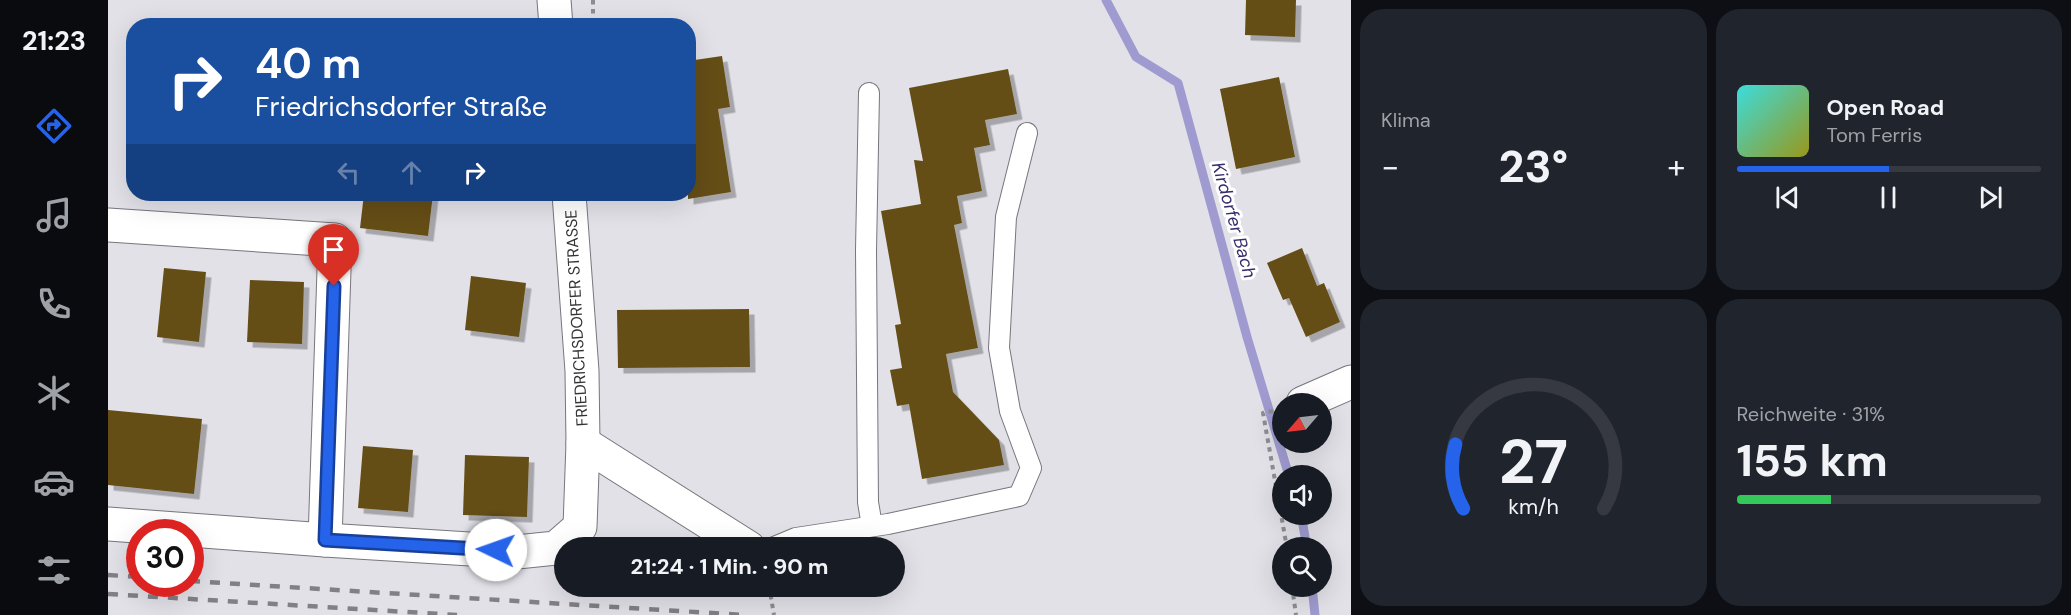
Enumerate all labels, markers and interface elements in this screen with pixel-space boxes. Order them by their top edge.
text: 21:23 [22,23,86,58]
text: 40 m [255,36,361,91]
icon: right [156,42,234,120]
text: Friedrichsdorfer Straße [255,89,547,124]
text: Open Road [1827,93,1944,122]
icon: directions [33,105,75,147]
text: Klima [1381,107,1431,133]
text: Tom Ferris [1827,122,1922,148]
text: 23° [1499,137,1568,196]
text: − [1381,145,1399,188]
text: + [1667,145,1686,188]
icon: left [332,156,365,189]
icon: ahead [395,156,428,189]
icon: right [458,156,491,189]
water label: Kirdorfer Bach [1206,159,1262,281]
icon: previous [1771,181,1804,214]
icon: pause [1872,181,1905,214]
icon: next [1974,181,2007,214]
icon: music [33,194,75,236]
street label: FRIEDRICHSDORFER STRASSE [560,209,593,427]
pin [308,224,359,286]
icon: arrive [317,233,350,266]
icon: phone [33,283,75,325]
icon: climate [33,372,75,414]
north arrow [1272,393,1332,453]
map controls [1272,393,1332,597]
text: Reichweite · 31% [1737,401,1885,427]
text: 27 [1499,421,1568,502]
text: 155 km [1737,431,1888,490]
icon: car [33,461,75,503]
button: sound [1272,465,1332,525]
text: km/h [1508,494,1559,522]
position arrow [464,518,528,582]
speed limit sign: 30 [126,519,204,597]
button: search [1272,537,1332,597]
icon: filters [33,549,75,591]
text: 21:24 · 1 Min. · 90 m [630,552,829,581]

